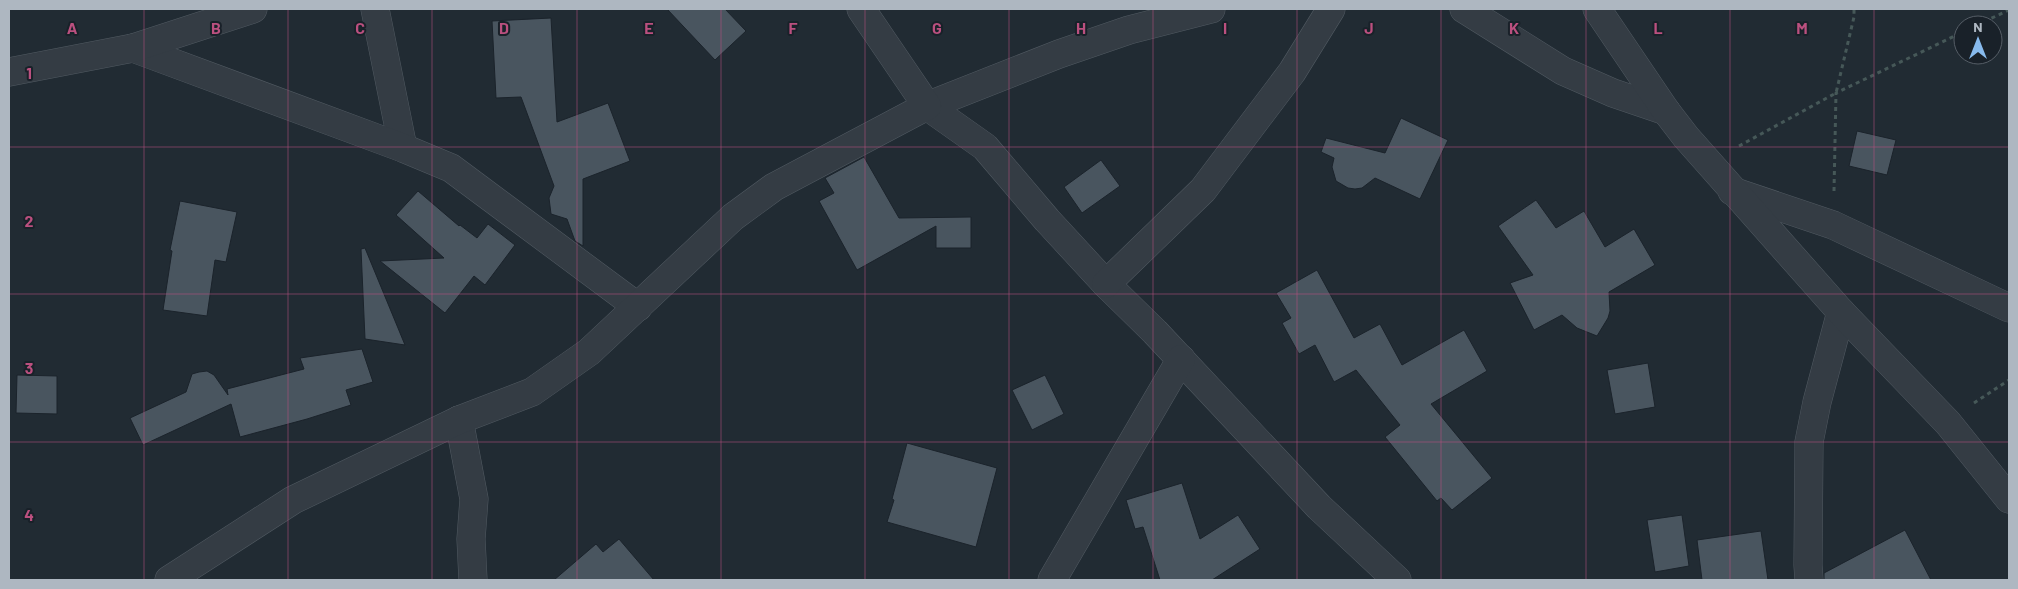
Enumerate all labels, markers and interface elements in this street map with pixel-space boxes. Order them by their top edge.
north arrow [1953,15,2003,65]
text: A [67,18,78,37]
text: B [211,18,221,37]
text: C [355,18,365,37]
text: D [499,18,509,37]
text: E [644,18,654,37]
text: F [789,18,798,37]
text: G [932,18,942,37]
text: H [1076,18,1086,37]
text: I [1223,18,1227,37]
text: J [1364,18,1374,37]
text: K [1509,18,1519,37]
text: L [1653,18,1663,37]
text: M [1796,18,1808,37]
text: N [1973,18,1983,35]
text: 1 [26,63,32,82]
text: 2 [25,211,34,230]
text: 3 [25,358,33,377]
text: 4 [24,505,34,524]

